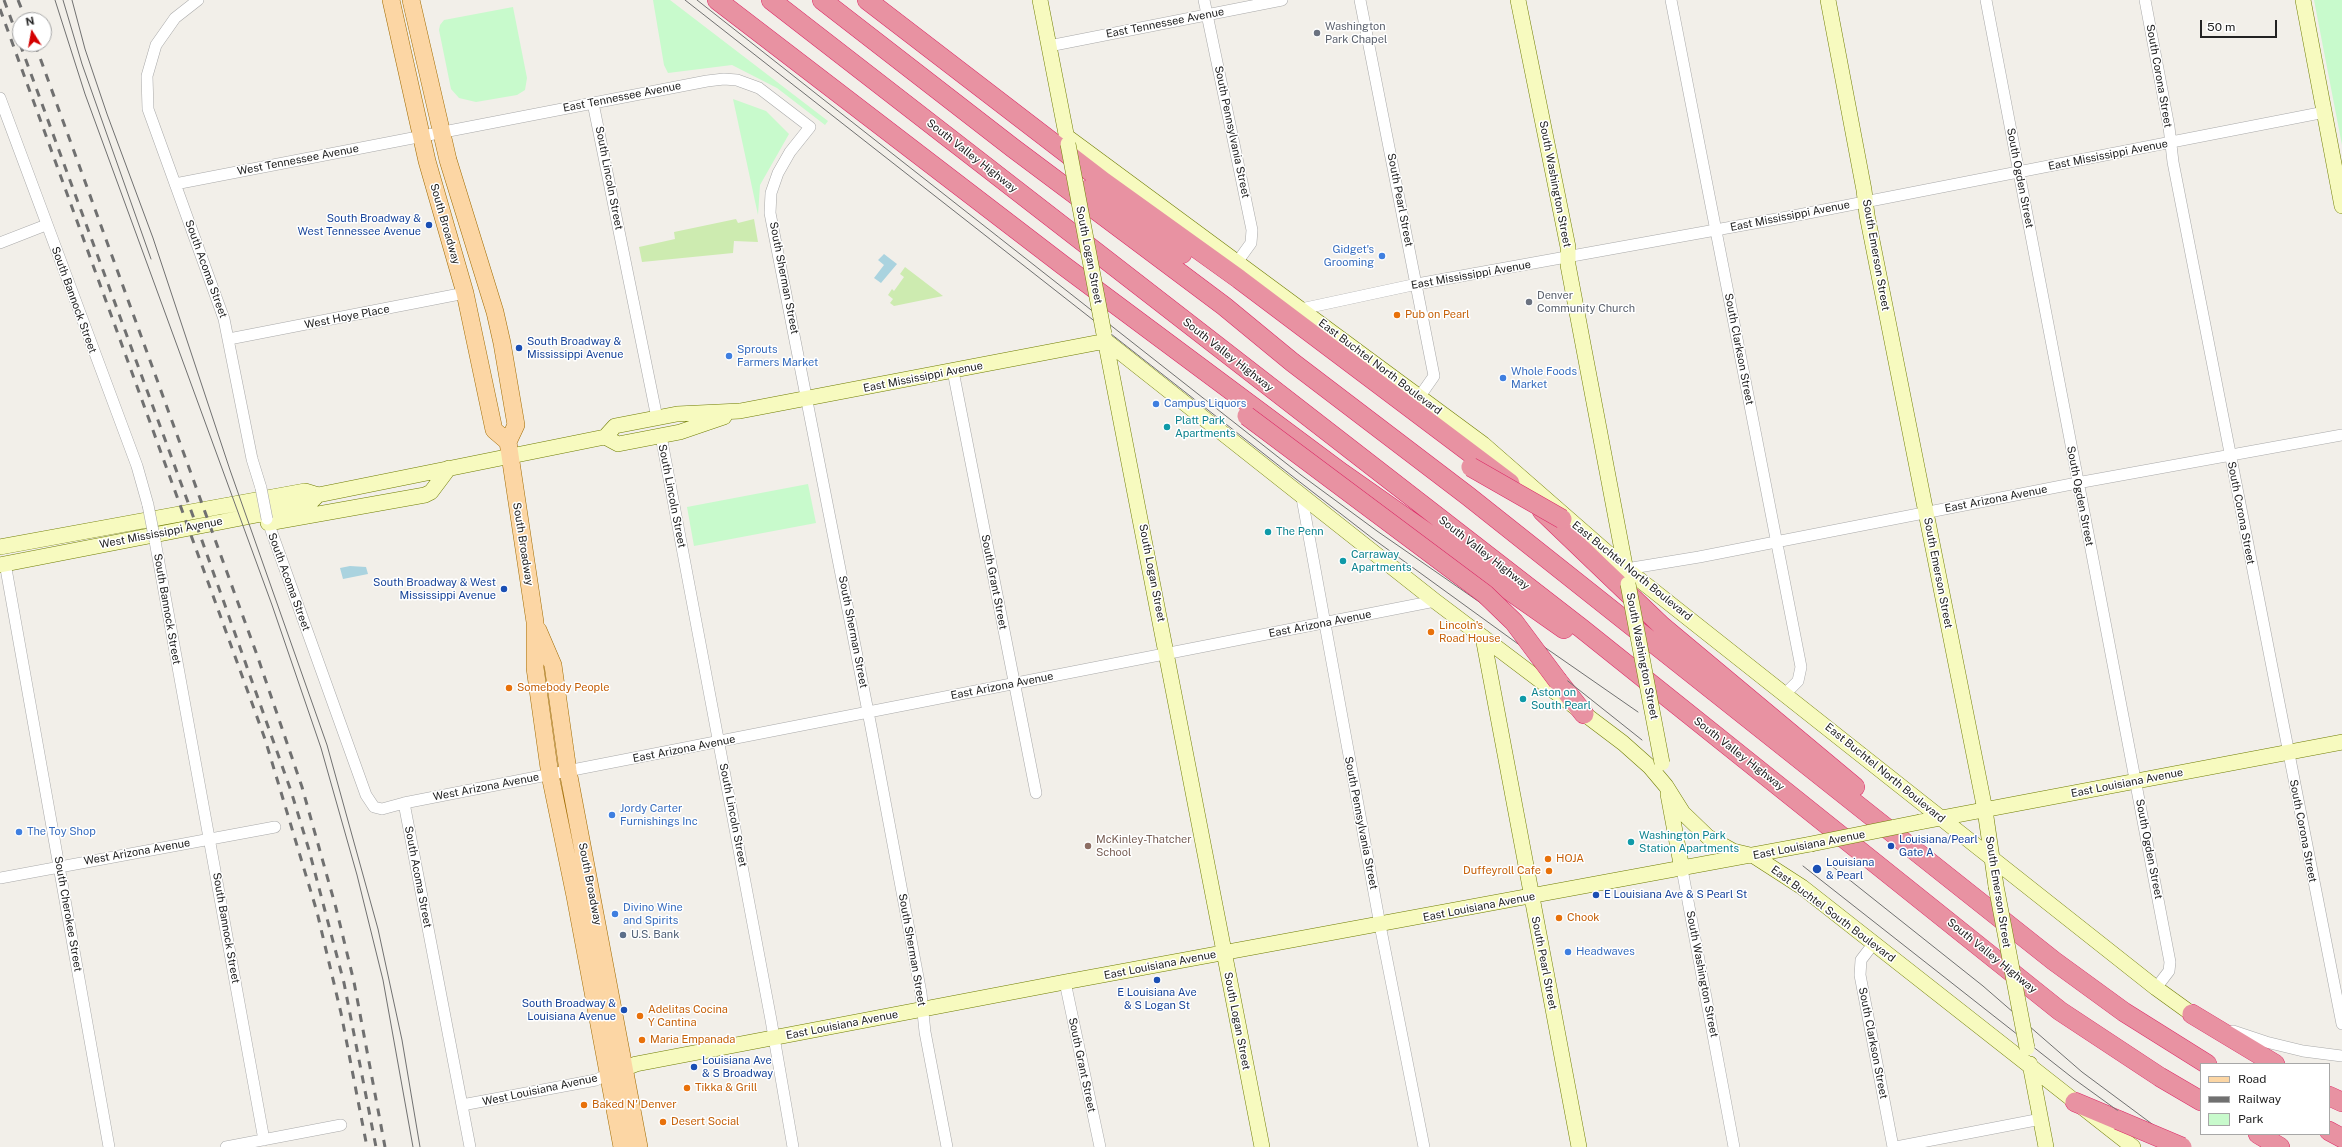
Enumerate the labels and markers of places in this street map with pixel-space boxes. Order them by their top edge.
place label: Washington Park Chapel [1325,20,1387,46]
marker: Washington Park Chapel [1312,28,1322,38]
place label: South Broadway & West Tennessee Avenue [298,212,421,238]
marker: South Broadway & West Tennessee Avenue [424,220,434,230]
place label: Gidget's Grooming [1324,243,1374,269]
marker: Gidget's Grooming [1377,251,1387,261]
place label: Denver Community Church [1537,289,1635,315]
marker: Denver Community Church [1524,297,1534,307]
place label: Pub on Pearl [1405,308,1470,322]
marker: Pub on Pearl [1392,310,1402,320]
place label: South Broadway & Mississippi Avenue [527,335,623,361]
marker: South Broadway & Mississippi Avenue [514,343,524,353]
place label: Sprouts Farmers Market [737,343,818,369]
marker: Sprouts Farmers Market [724,351,734,361]
place label: Whole Foods Market [1511,365,1577,391]
marker: Whole Foods Market [1498,373,1508,383]
place label: Campus Liquors [1164,397,1246,411]
marker: Campus Liquors [1151,399,1161,409]
place label: Platt Park Apartments [1175,414,1235,440]
marker: Platt Park Apartments [1162,422,1172,432]
place label: The Penn [1276,525,1324,539]
marker: The Penn [1263,527,1273,537]
place label: Carraway Apartments [1351,548,1411,574]
marker: Carraway Apartments [1338,556,1348,566]
place label: South Broadway & West Mississippi Avenue [373,576,496,602]
marker: South Broadway & West Mississippi Avenue [499,584,509,594]
place label: Lincoln's Road House [1439,619,1500,645]
marker: Lincoln's Road House [1426,627,1436,637]
place label: Somebody People [517,681,609,695]
marker: Somebody People [504,683,514,693]
place label: Aston on South Pearl [1531,686,1591,712]
marker: Aston on South Pearl [1518,694,1528,704]
place label: Jordy Carter Furnishings Inc [620,802,698,828]
marker: Jordy Carter Furnishings Inc [607,810,617,820]
place label: The Toy Shop [27,825,96,839]
marker: The Toy Shop [14,827,24,837]
place label: Washington Park Station Apartments [1639,829,1739,855]
place label: McKinley-Thatcher School [1096,833,1192,859]
place label: Louisiana/Pearl Gate A [1899,833,1978,859]
marker: Washington Park Station Apartments [1626,837,1636,847]
marker: McKinley-Thatcher School [1083,841,1093,851]
marker: Louisiana/Pearl Gate A [1886,841,1896,851]
place label: HOJA [1556,852,1584,866]
marker: HOJA [1543,854,1553,864]
place label: Louisiana & Pearl [1826,856,1874,882]
marker: Louisiana & Pearl [1811,863,1823,875]
place label: Duffeyroll Cafe [1463,864,1541,878]
marker: Duffeyroll Cafe [1544,866,1554,876]
place label: E Louisiana Ave & S Pearl St [1604,888,1747,902]
marker: E Louisiana Ave & S Pearl St [1591,890,1601,900]
place label: Divino Wine and Spirits [623,901,683,927]
marker: Divino Wine and Spirits [610,909,620,919]
place label: Chook [1567,911,1600,925]
marker: Chook [1554,913,1564,923]
place label: U.S. Bank [631,928,679,942]
marker: U.S. Bank [618,930,628,940]
place label: Headwaves [1576,945,1635,959]
marker: Headwaves [1563,947,1573,957]
marker: E Louisiana Ave & S Logan St [1152,975,1162,985]
place label: E Louisiana Ave & S Logan St [1117,986,1197,1012]
place label: South Broadway & Louisiana Avenue [522,997,616,1023]
place label: Adelitas Cocina Y Cantina [648,1003,728,1029]
marker: South Broadway & Louisiana Avenue [619,1005,629,1015]
marker: Adelitas Cocina Y Cantina [635,1011,645,1021]
place label: Maria Empanada [650,1033,735,1047]
marker: Maria Empanada [637,1035,647,1045]
place label: Louisiana Ave & S Broadway [702,1054,773,1080]
marker: Louisiana Ave & S Broadway [689,1062,699,1072]
place label: Tikka & Grill [695,1081,757,1095]
marker: Tikka & Grill [682,1083,692,1093]
place label: Baked N' Denver [592,1098,677,1112]
marker: Baked N' Denver [579,1100,589,1110]
place label: Desert Social [671,1115,739,1129]
marker: Desert Social [658,1117,668,1127]

